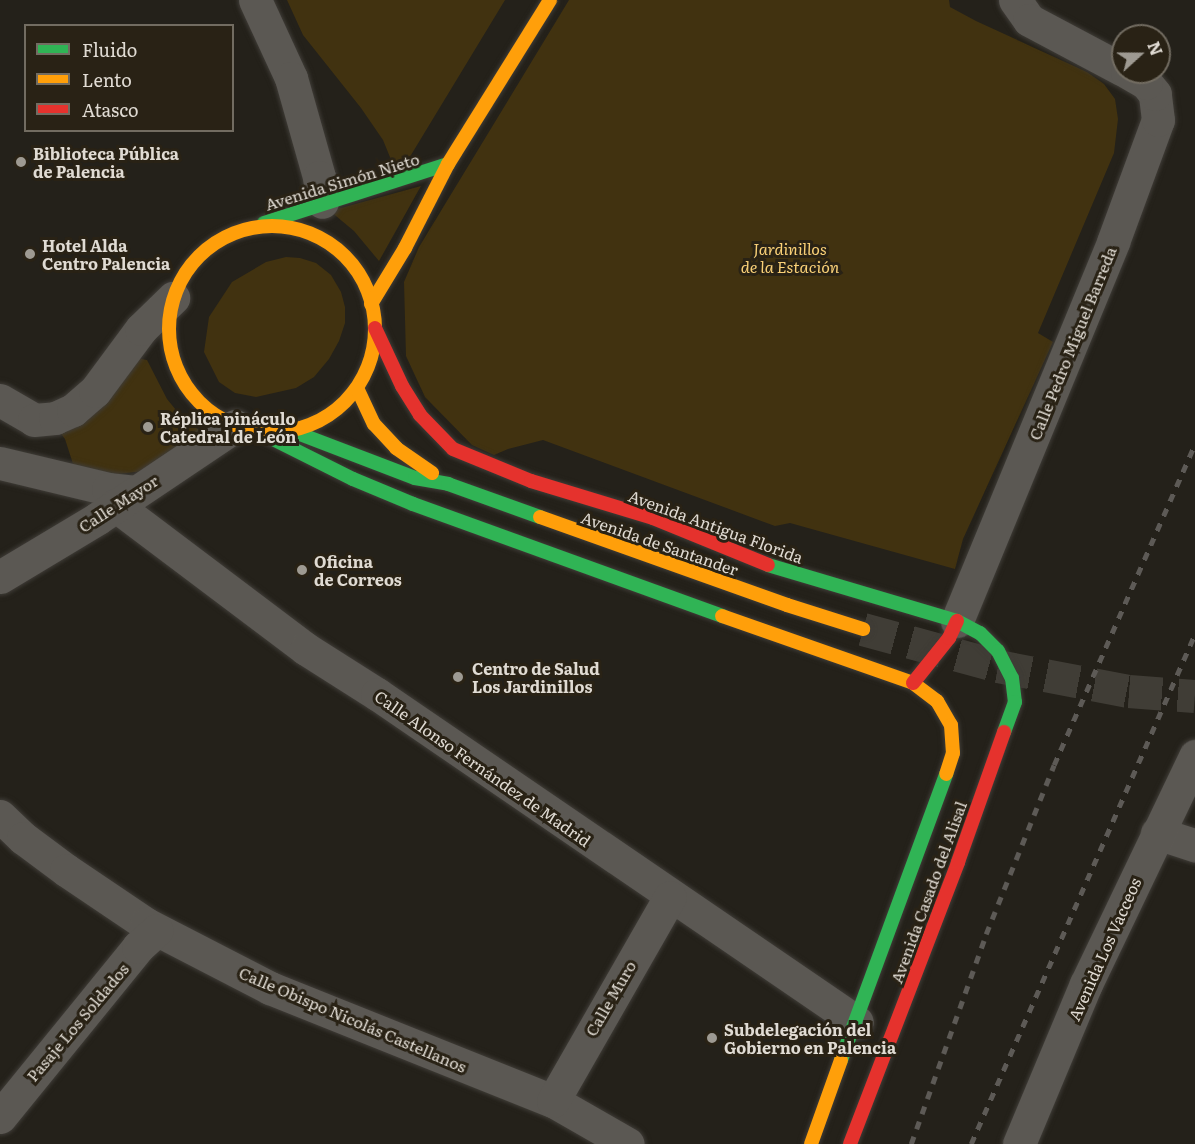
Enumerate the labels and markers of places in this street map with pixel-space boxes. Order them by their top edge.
place label: Biblioteca Pública de Palencia [33,143,179,181]
marker: Biblioteca Pública de Palencia [14,155,28,169]
place label: Hotel Alda Centro Palencia [42,235,170,273]
marker: Hotel Alda Centro Palencia [23,247,37,261]
place label: Réplica pináculo Catedral de León [160,408,296,446]
marker: Réplica pináculo Catedral de León [141,420,155,434]
place label: Oficina de Correos [314,551,402,589]
marker: Oficina de Correos [295,563,309,577]
place label: Centro de Salud Los Jardinillos [472,658,600,696]
marker: Centro de Salud Los Jardinillos [449,668,467,686]
place label: Subdelegación del Gobierno en Palencia [724,1019,896,1057]
marker: Subdelegación del Gobierno en Palencia [705,1031,719,1045]

